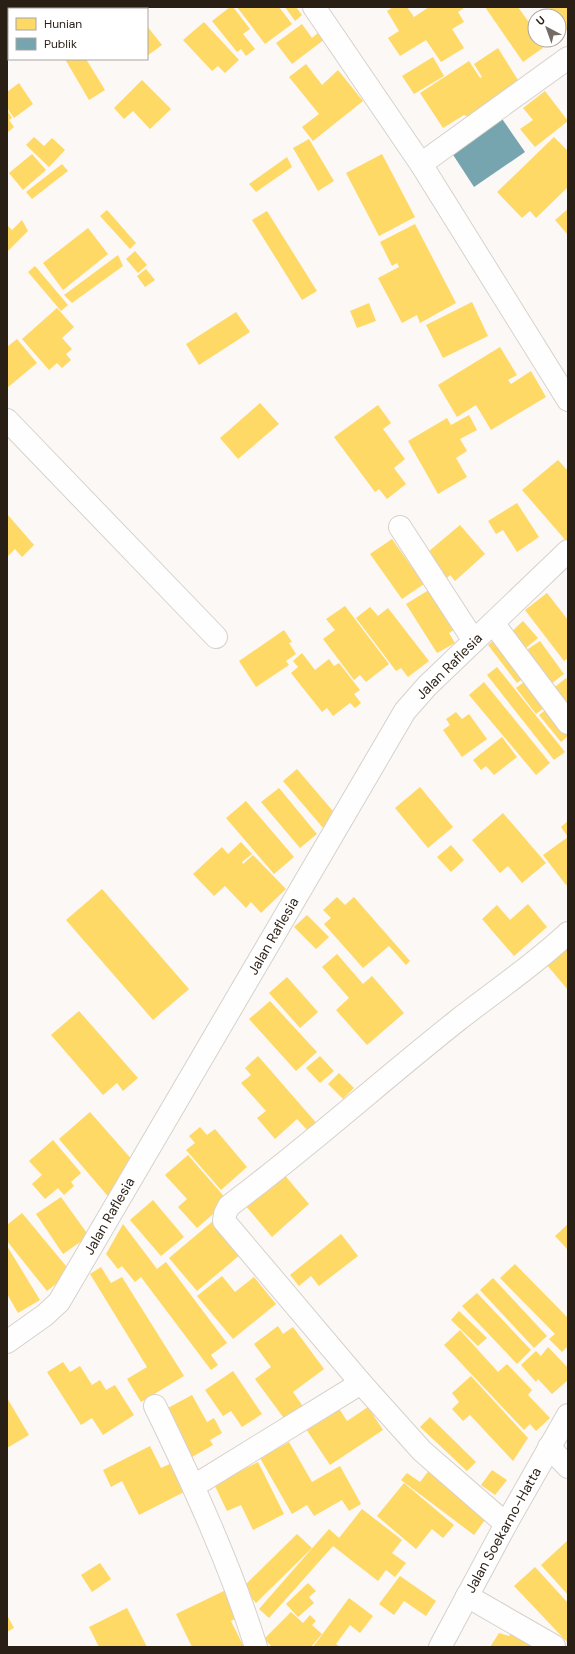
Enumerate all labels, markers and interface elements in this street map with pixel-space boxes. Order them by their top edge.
legend [8,8,148,60]
north arrow [527,8,567,48]
text: U [533,13,548,28]
text: Hunian [44,16,82,32]
text: Publik [44,36,77,52]
street label: Jalan Raflesia [412,629,486,703]
street label: Jalan Raflesia [244,894,302,978]
street label: Jalan Raflesia [80,1174,138,1258]
street label: Jalan Soekarno-Hatta [461,1464,545,1596]

